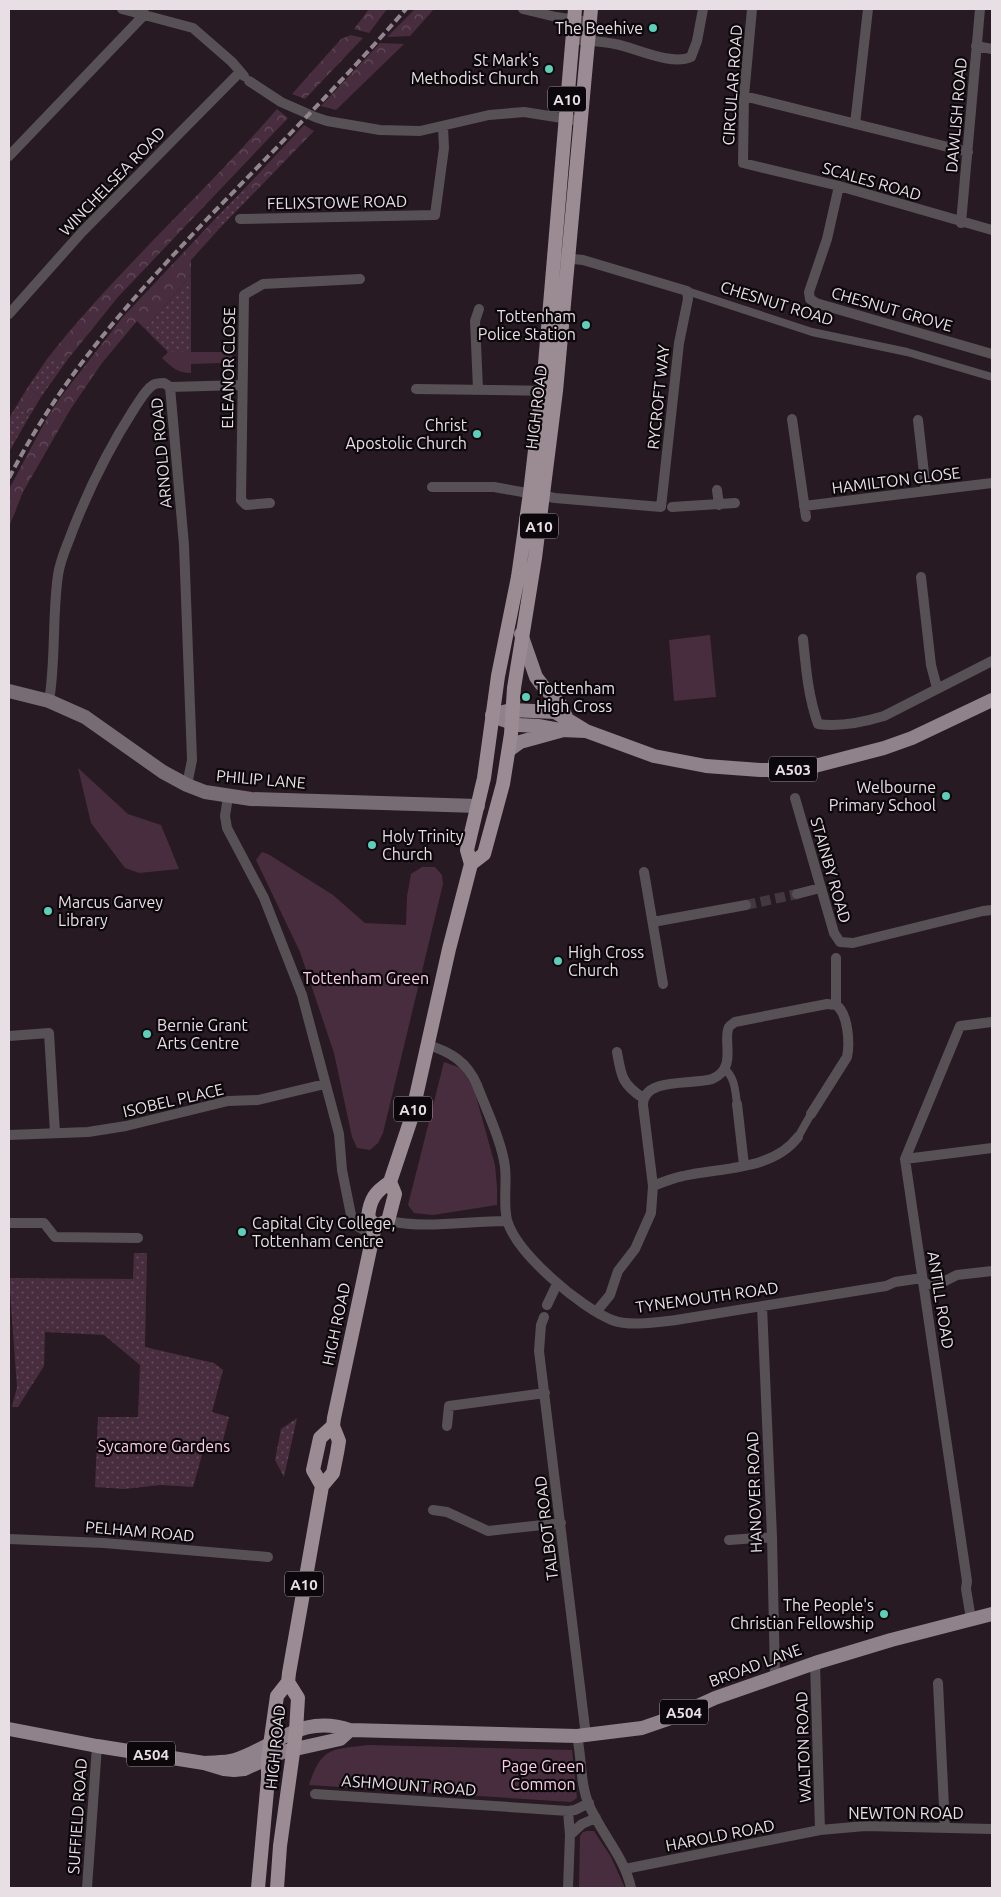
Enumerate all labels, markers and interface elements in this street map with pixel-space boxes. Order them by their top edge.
place label: The Beehive [555,19,643,37]
marker: The Beehive [647,22,659,34]
street label: CIRCULAR ROAD [719,24,745,146]
place label: St Mark's Methodist Church [411,51,539,87]
street label: DAWLISH ROAD [942,57,970,173]
marker: St Mark's Methodist Church [543,63,555,75]
road number: A10 [548,86,586,112]
street label: WINCHELSEA ROAD [55,123,169,239]
street label: SCALES ROAD [820,158,924,204]
street label: FELIXSTOWE ROAD [267,192,407,212]
street label: CHESNUT ROAD [718,277,836,329]
street label: CHESNUT GROVE [829,283,955,335]
street label: ELEANOR CLOSE [218,307,238,429]
place label: Tottenham Police Station [478,307,576,343]
marker: Tottenham Police Station [580,319,592,331]
street label: RYCROFT WAY [644,343,673,450]
street label: HIGH ROAD [522,364,550,450]
street label: ARNOLD ROAD [147,397,175,509]
place label: Christ Apostolic Church [345,416,468,452]
marker: Christ Apostolic Church [471,428,483,440]
street label: HAMILTON CLOSE [831,463,961,497]
road number: A10 [520,514,558,538]
place label: Tottenham High Cross [536,679,615,715]
marker: Tottenham High Cross [520,691,532,703]
road number: A503 [769,756,817,782]
street label: PHILIP LANE [216,766,306,792]
place label: Welbourne Primary School [829,778,936,814]
marker: Welbourne Primary School [940,790,952,802]
street label: STAINBY ROAD [807,815,855,925]
place label: Holy Trinity Church [382,827,464,863]
marker: Holy Trinity Church [366,839,378,851]
place label: Marcus Garvey Library [58,893,163,929]
marker: Marcus Garvey Library [42,905,54,917]
place label: High Cross Church [568,943,644,979]
marker: High Cross Church [552,955,564,967]
park label: Tottenham Green [303,969,429,987]
place label: Bernie Grant Arts Centre [157,1016,249,1052]
marker: Bernie Grant Arts Centre [141,1028,153,1040]
street label: ISOBEL PLACE [121,1080,225,1120]
road number: A10 [394,1096,432,1122]
place label: Capital City College, Tottenham Centre [252,1214,395,1250]
marker: Capital City College, Tottenham Centre [236,1226,248,1238]
street label: ANTILL ROAD [924,1250,958,1350]
street label: TYNEMOUTH ROAD [634,1278,780,1316]
street label: HIGH ROAD [318,1281,354,1367]
street label: HANOVER ROAD [743,1431,765,1553]
park label: Sycamore Gardens [98,1437,230,1455]
street label: TALBOT ROAD [531,1475,561,1581]
street label: PELHAM ROAD [85,1517,195,1545]
road number: A10 [285,1572,323,1596]
place label: The People's Christian Fellowship [730,1596,874,1632]
marker: The People's Christian Fellowship [878,1608,890,1620]
street label: BROAD LANE [706,1640,804,1690]
street label: WALTON ROAD [792,1691,814,1803]
road number: A504 [660,1700,708,1724]
street label: HIGH ROAD [262,1704,288,1790]
road number: A504 [127,1742,175,1766]
street label: SUFFIELD ROAD [64,1757,90,1875]
park label: Page Green Common [502,1757,584,1793]
street label: ASHMOUNT ROAD [341,1771,477,1799]
street label: NEWTON ROAD [848,1804,964,1822]
street label: HAROLD ROAD [664,1816,776,1854]

